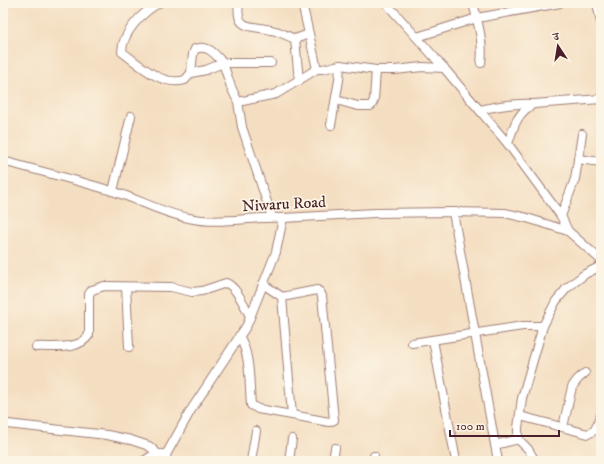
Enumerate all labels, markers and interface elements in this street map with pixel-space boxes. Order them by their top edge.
north arrow [538,26,578,66]
text: उ [551,29,562,45]
street label: Niwaru Road [241,192,327,216]
scale bar [450,412,559,438]
text: 100 m [456,419,485,434]

